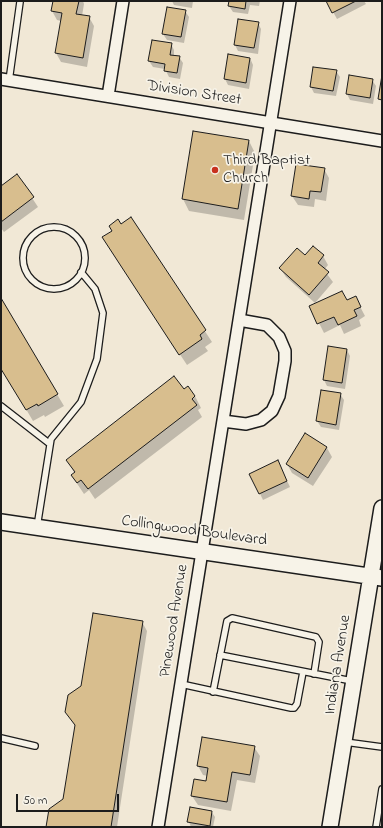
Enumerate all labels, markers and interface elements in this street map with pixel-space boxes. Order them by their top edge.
street label: Division Street [145,77,243,111]
place label: Third Baptist Church [223,151,310,189]
marker: Third Baptist Church [210,165,220,175]
street label: Collingwood Boulevard [120,512,268,552]
street label: Pinewood Avenue [157,563,193,679]
street label: Indiana Avenue [322,614,356,716]
scale bar [18,786,121,812]
text: 50 m [23,792,47,810]

